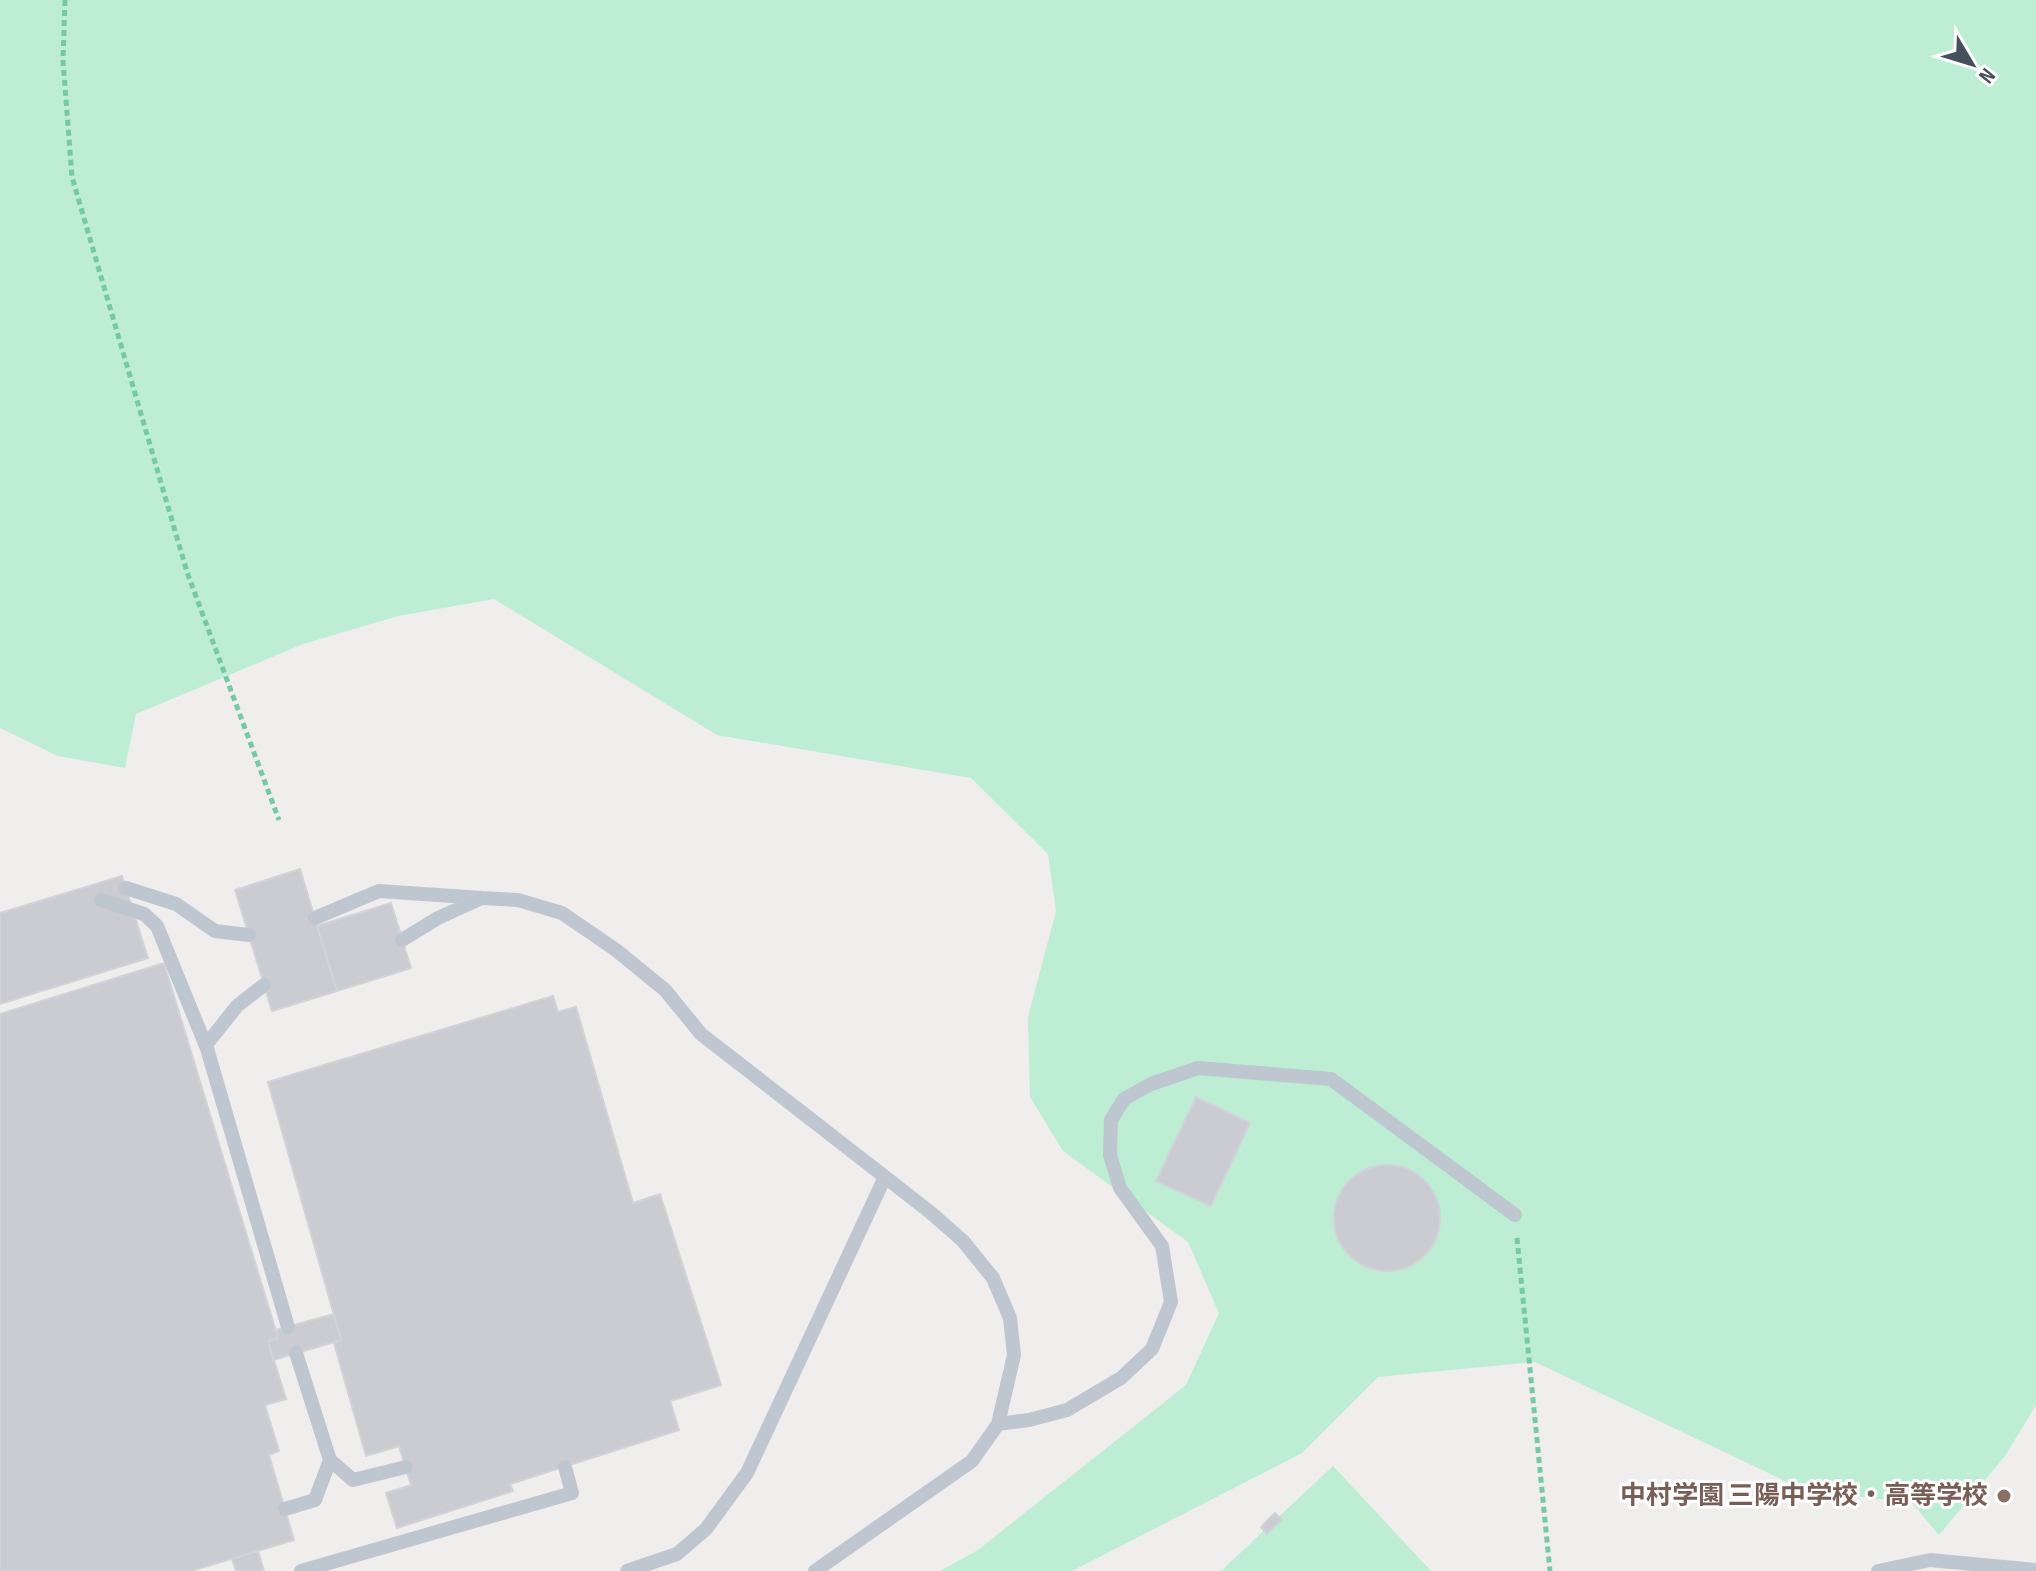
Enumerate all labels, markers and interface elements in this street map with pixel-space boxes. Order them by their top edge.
north arrow [1932,24,2012,104]
text: N [1972,62,2001,88]
place label: 中村学園 三陽中学校・高等学校 [1620,1481,1988,1512]
marker: 中村学園 三陽中学校・高等学校 [1995,1487,2013,1505]

